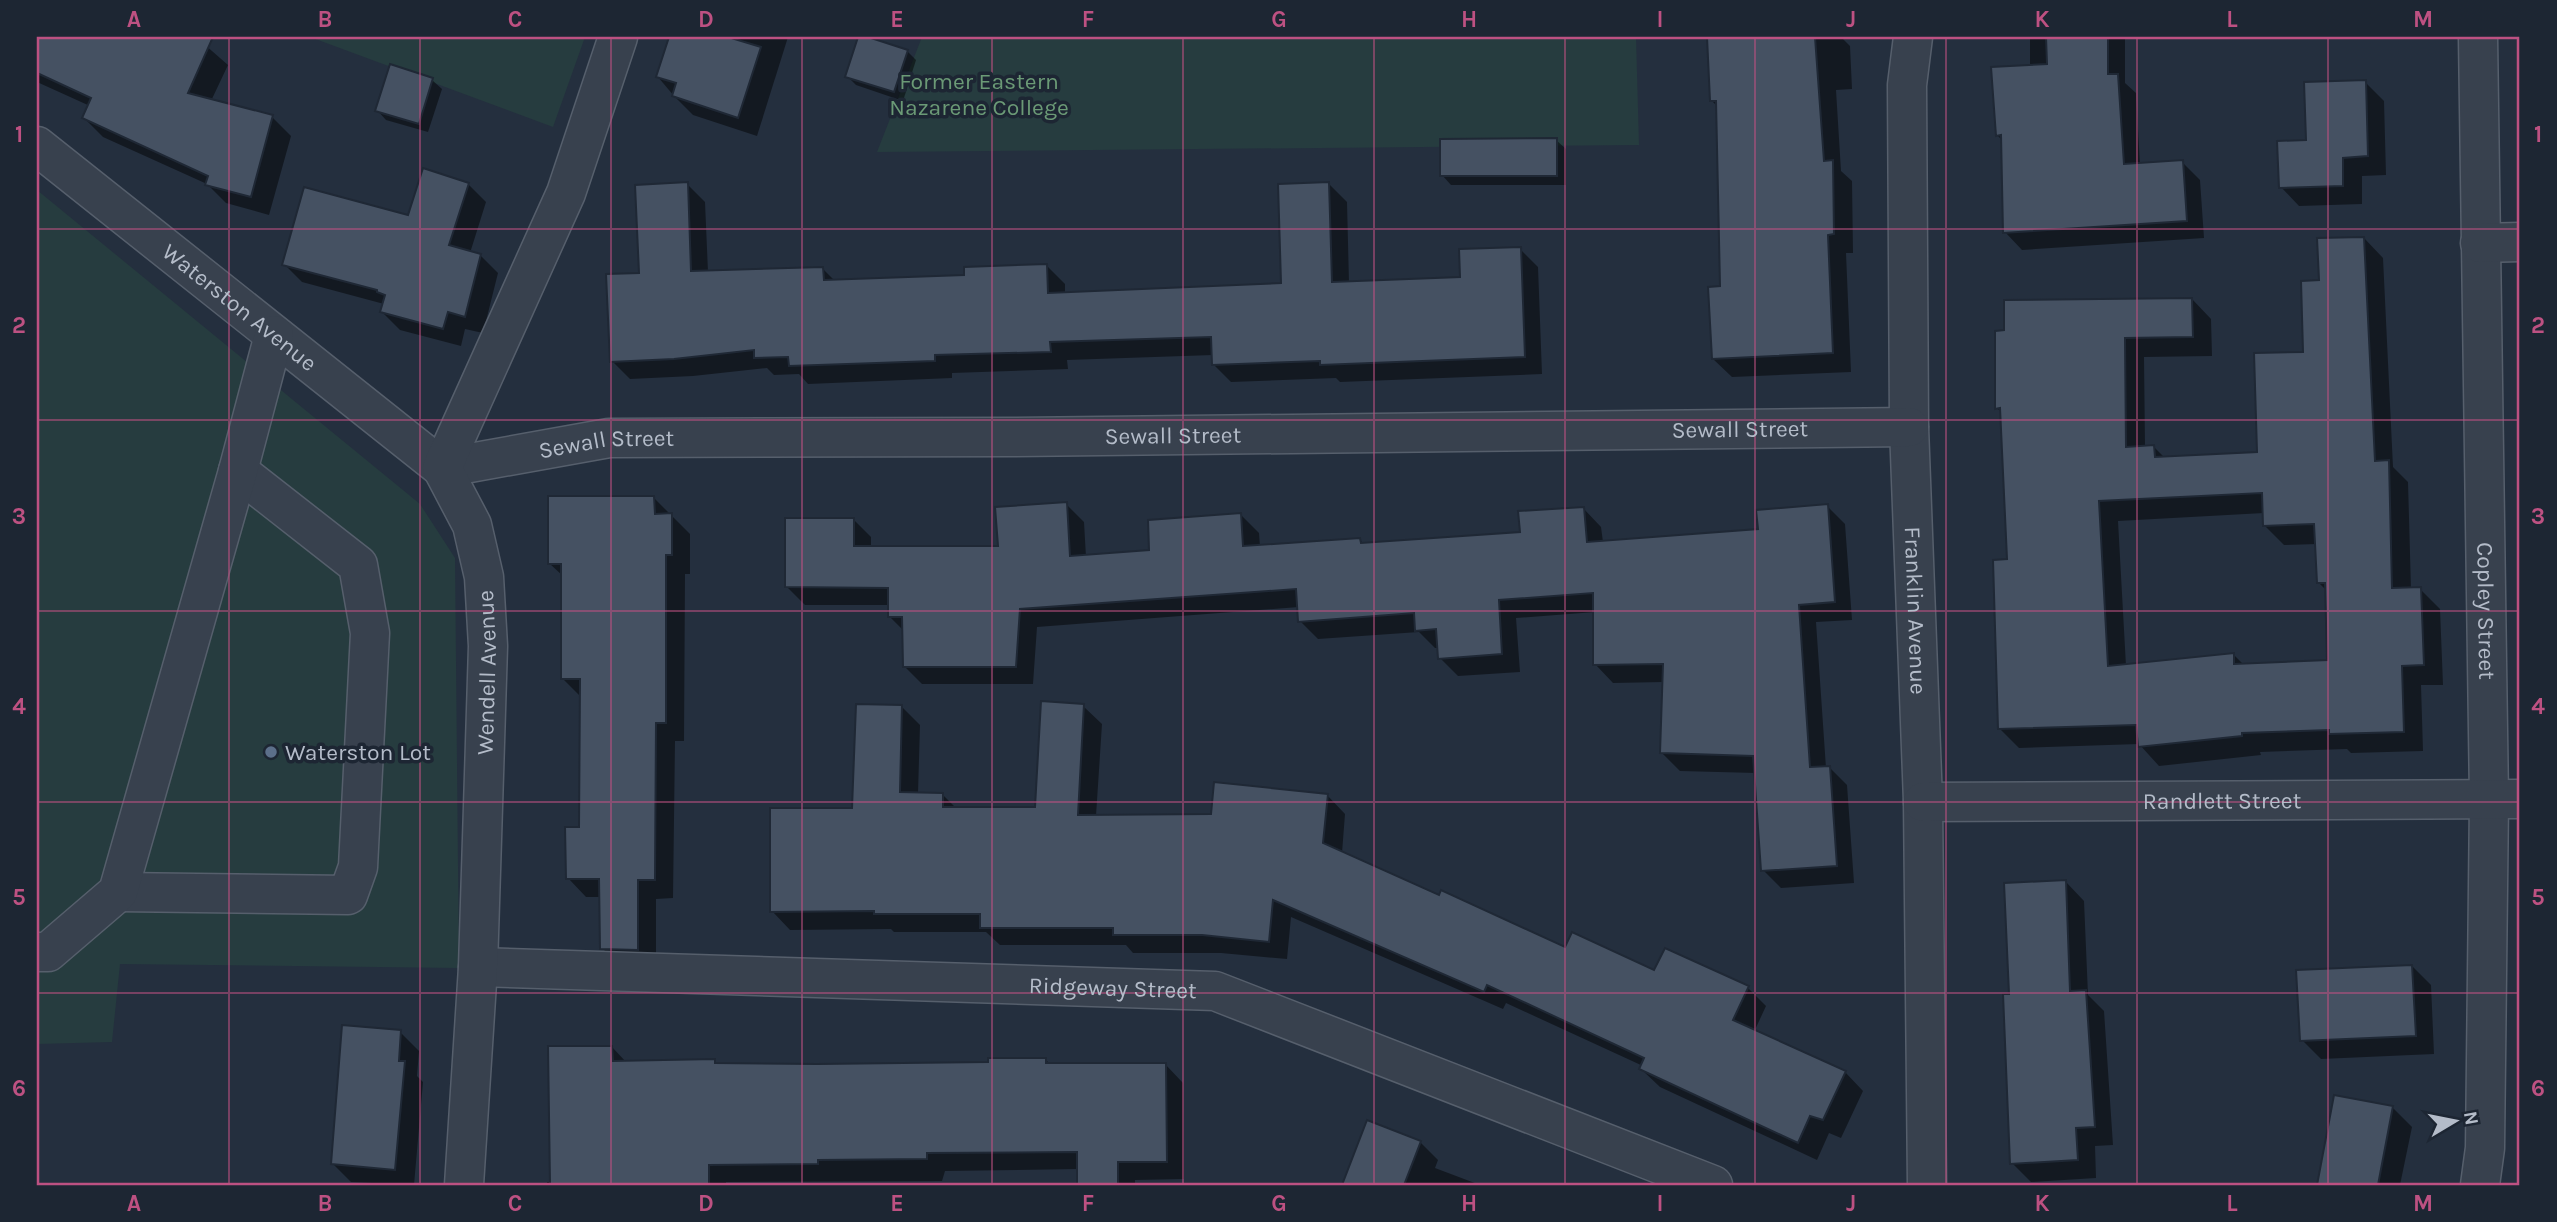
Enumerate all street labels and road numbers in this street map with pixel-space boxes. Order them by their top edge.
street label: Waterston Avenue [157,238,322,377]
street label: Sewall Street [1671,415,1809,444]
street label: Sewall Street [1104,421,1242,450]
street label: Sewall Street [536,425,675,464]
street label: Franklin Avenue [1899,526,1932,695]
street label: Copley Street [2471,542,2500,680]
street label: Wendell Avenue [472,589,502,756]
street label: Randlett Street [2143,787,2302,815]
street label: Ridgeway Street [1028,972,1197,1004]

